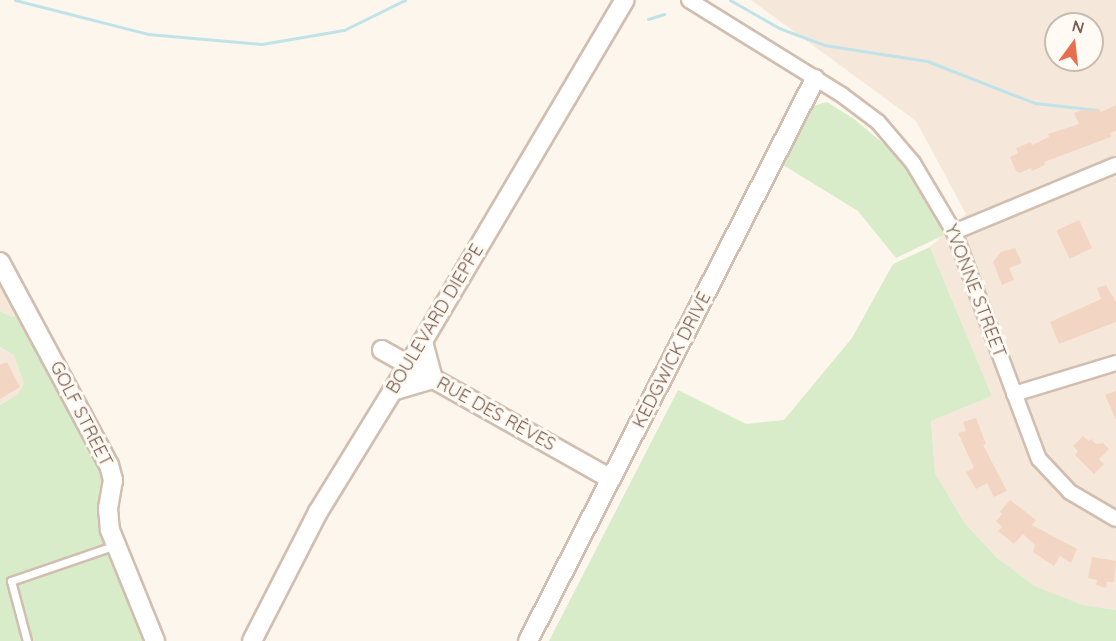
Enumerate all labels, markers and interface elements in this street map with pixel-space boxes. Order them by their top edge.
north arrow [1044,12,1104,72]
text: N [1070,15,1086,38]
street label: YVONNE STREET [940,221,1010,361]
street label: BOULEVARD DIEPPE [382,240,488,398]
street label: KEDGWICK DRIVE [628,288,716,432]
street label: GOLF STREET [45,358,117,470]
street label: RUE DES RÊVES [433,372,559,456]

